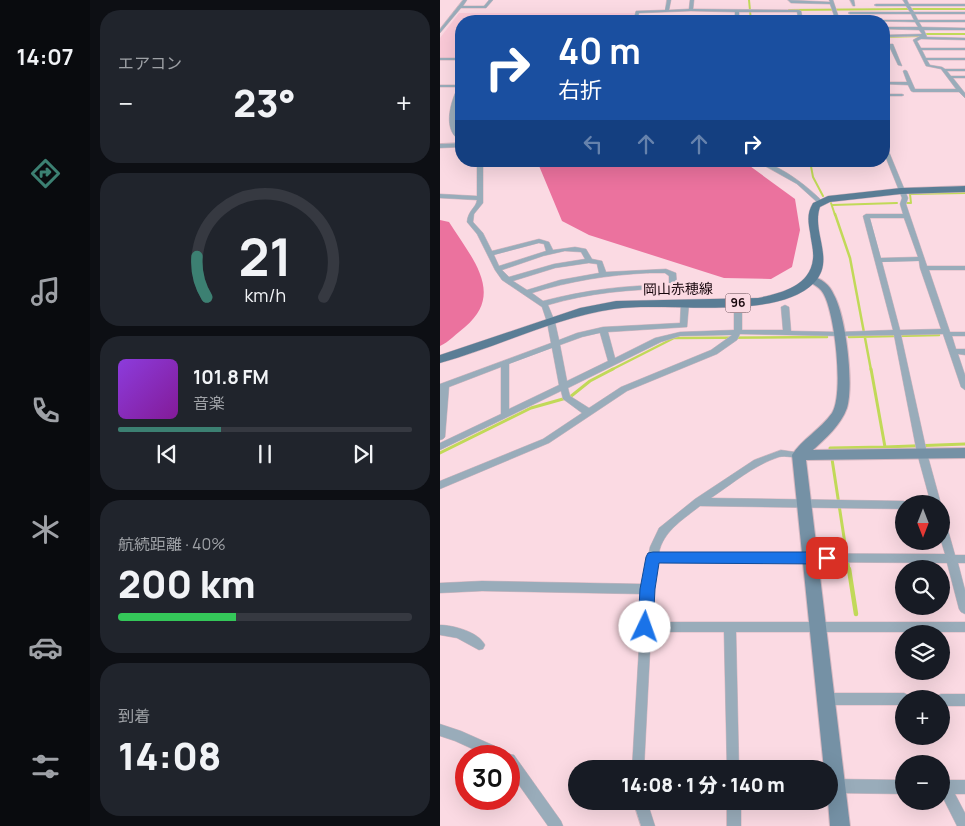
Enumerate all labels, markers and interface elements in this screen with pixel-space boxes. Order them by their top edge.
text: 40 m [558,27,641,75]
icon: right [475,35,540,100]
text: 14:07 [17,42,73,72]
text: エアコン [118,52,182,74]
text: 右折 [558,75,602,105]
text: 23° [233,76,296,128]
text: − [118,84,133,122]
text: + [396,84,412,122]
icon: left [579,130,607,158]
icon: ahead [632,130,660,158]
icon: ahead [685,130,713,158]
icon: right [738,130,766,158]
icon: directions [28,156,63,191]
text: 21 [238,221,292,292]
icon: music [28,274,63,309]
street label: 岡山赤穂線 [643,278,713,299]
text: km/h [244,283,286,307]
road number: 96 [726,294,750,312]
text: 101.8 FM [193,364,269,390]
text: 音楽 [193,392,225,414]
icon: phone [28,393,63,428]
icon: previous [153,440,181,468]
icon: pause [251,440,279,468]
icon: next [349,440,377,468]
north arrow [895,495,950,550]
map controls [895,495,950,810]
icon: climate [28,512,63,547]
text: 航続距離 · 40% [118,533,226,555]
pin [806,537,848,579]
icon: arrive [813,544,841,572]
text: 200 km [118,557,256,609]
button: search [895,560,950,615]
position arrow [618,600,670,652]
button: layers [895,625,950,680]
icon: car [28,630,63,665]
button: + [895,690,950,745]
text: 到着 [118,705,150,727]
text: 14:08 [118,729,221,781]
speed limit sign: 30 [455,745,520,810]
icon: filters [28,749,63,784]
button: − [895,755,950,810]
text: 14:08 · 1 分 · 140 m [621,772,785,798]

